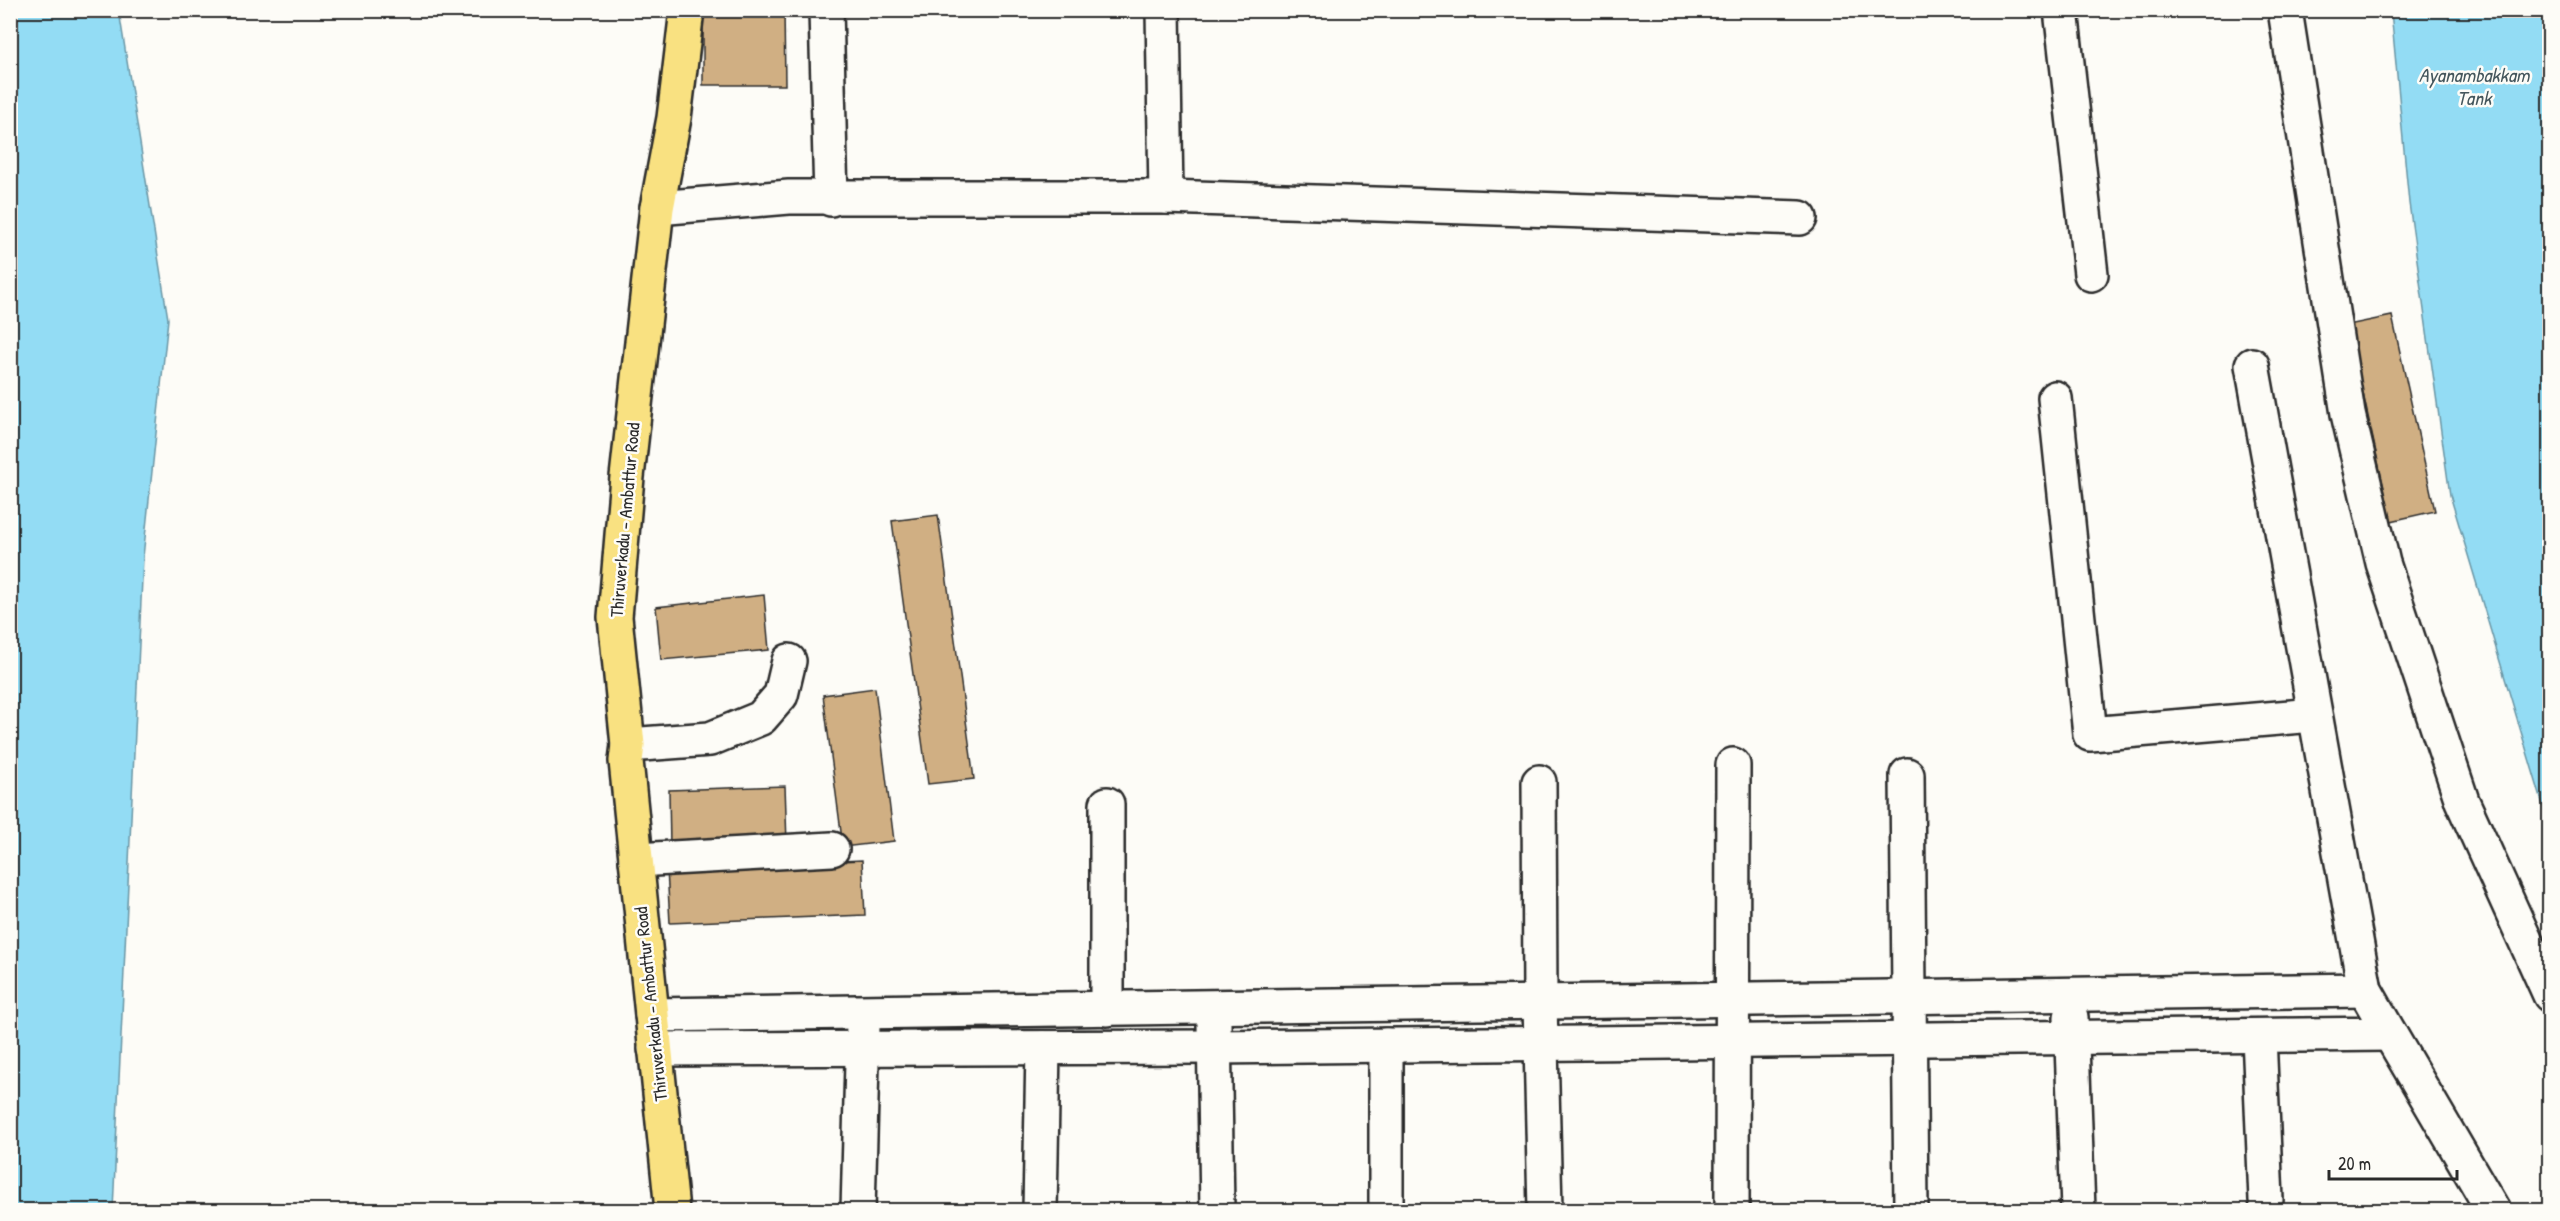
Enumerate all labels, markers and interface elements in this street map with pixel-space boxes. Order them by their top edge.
water label: Ayanambakkam Tank [2419,61,2531,111]
street label: Thiruverkadu - Ambattur Road [604,422,645,618]
street label: Thiruverkadu - Ambattur Road [628,906,673,1103]
scale bar [2329,1143,2456,1181]
text: 20 m [2338,1151,2371,1176]

